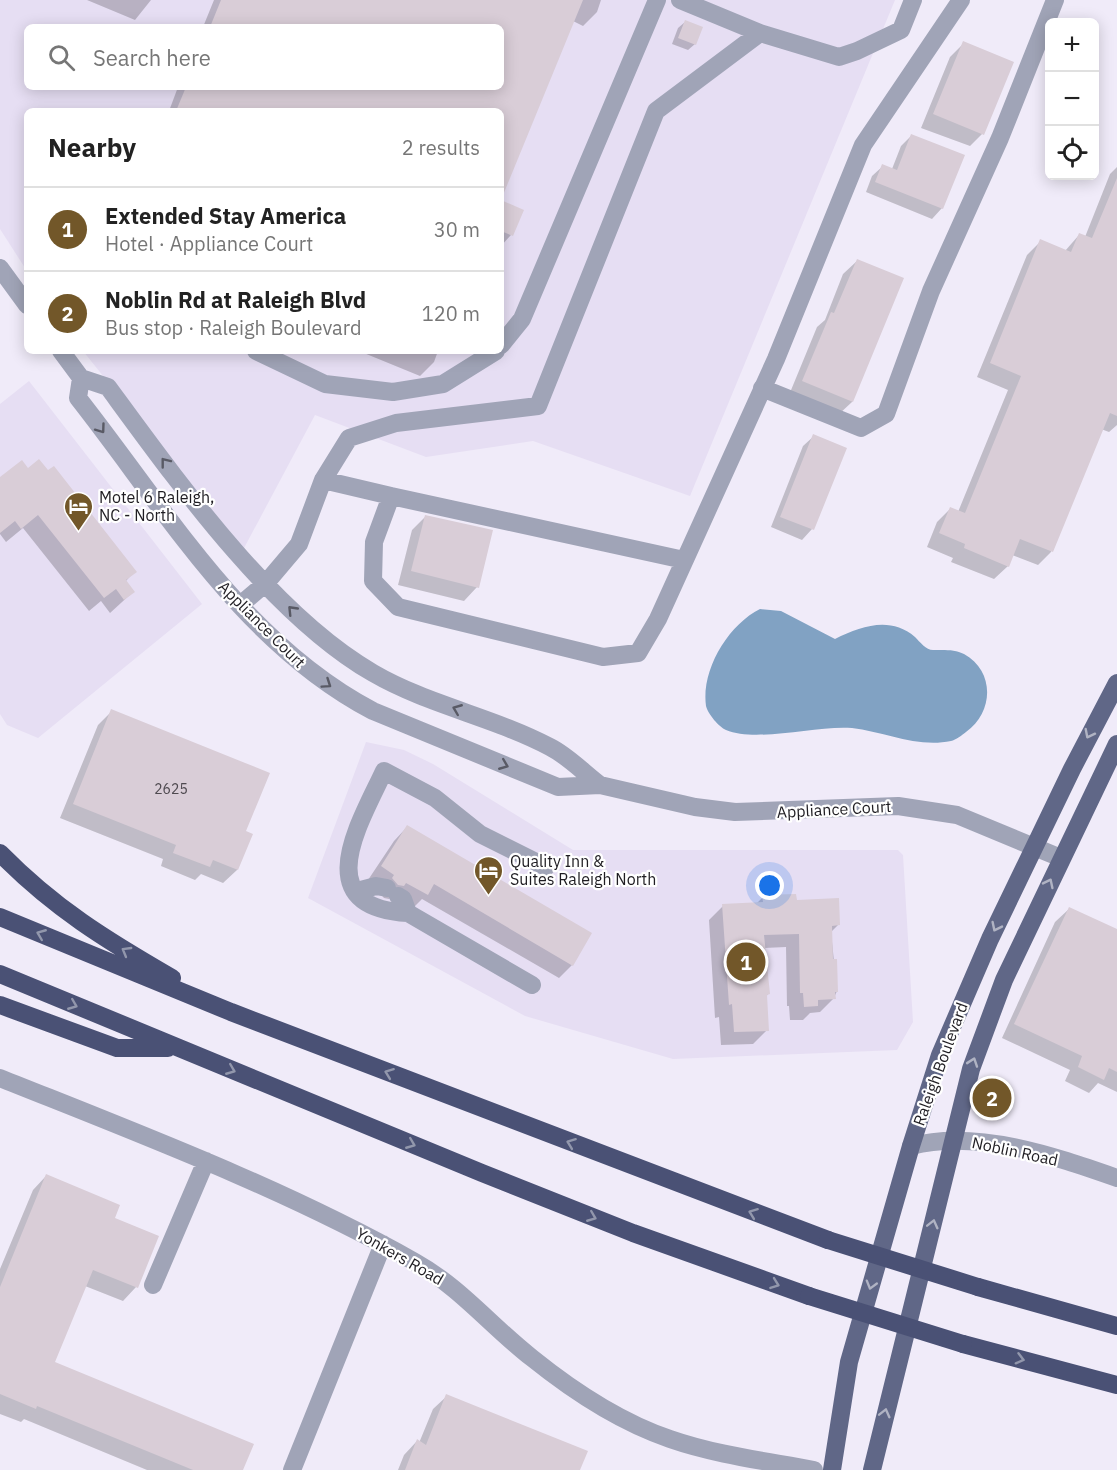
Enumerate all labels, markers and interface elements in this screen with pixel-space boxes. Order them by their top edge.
map controls [1045,18,1099,180]
button: + [1045,18,1099,72]
search box [24,24,504,90]
icon: search [45,41,78,74]
text: Search here [93,43,211,72]
button: − [1045,72,1099,126]
button: locate [1045,126,1099,180]
text: Nearby [48,130,136,164]
text: 2 results [402,134,480,161]
text: Extended Stay America [105,201,346,230]
text: 1 [62,216,74,243]
text: 30 m [434,216,480,243]
text: Hotel · Appliance Court [105,230,313,257]
text: Noblin Rd at Raleigh Blvd [105,285,366,314]
text: 2 [62,300,74,327]
text: 120 m [422,300,480,327]
text: Bus stop · Raleigh Boulevard [105,314,362,341]
one-way arrow [94,422,105,433]
one-way arrow [161,458,172,469]
place label: Motel 6 Raleigh, NC - North [99,487,214,525]
hotel icon: Motel 6 Raleigh, NC - North [62,490,94,532]
street label: Appliance Court [214,576,310,672]
one-way arrow [288,606,299,616]
one-way arrow [320,677,331,688]
one-way arrow [452,704,463,716]
one-way arrow [1085,728,1097,739]
one-way arrow [497,758,508,770]
house number: 2625 [154,780,188,798]
street label: Appliance Court [776,796,892,822]
place label: Quality Inn & Suites Raleigh North [510,851,656,889]
hotel icon: Quality Inn & Suites Raleigh North [473,854,505,896]
your location [755,871,784,900]
one-way arrow [1041,878,1053,889]
one-way arrow [992,921,1004,932]
one-way arrow [36,929,47,941]
pin: 1 [726,940,766,984]
one-way arrow [122,947,132,958]
one-way arrow [67,998,78,1010]
street label: Raleigh Boulevard [908,1000,972,1128]
one-way arrow [966,1057,978,1068]
one-way arrow [224,1063,235,1075]
one-way arrow [384,1067,395,1080]
pin: 2 [972,1076,1012,1120]
street label: Noblin Road [970,1132,1060,1170]
one-way arrow [405,1137,416,1149]
one-way arrow [566,1138,577,1150]
one-way arrow [748,1208,759,1220]
one-way arrow [586,1210,597,1222]
one-way arrow [925,1219,938,1229]
street label: Yonkers Road [353,1223,447,1289]
one-way arrow [769,1276,780,1289]
one-way arrow [866,1279,878,1290]
one-way arrow [1014,1352,1025,1364]
one-way arrow [878,1408,891,1418]

